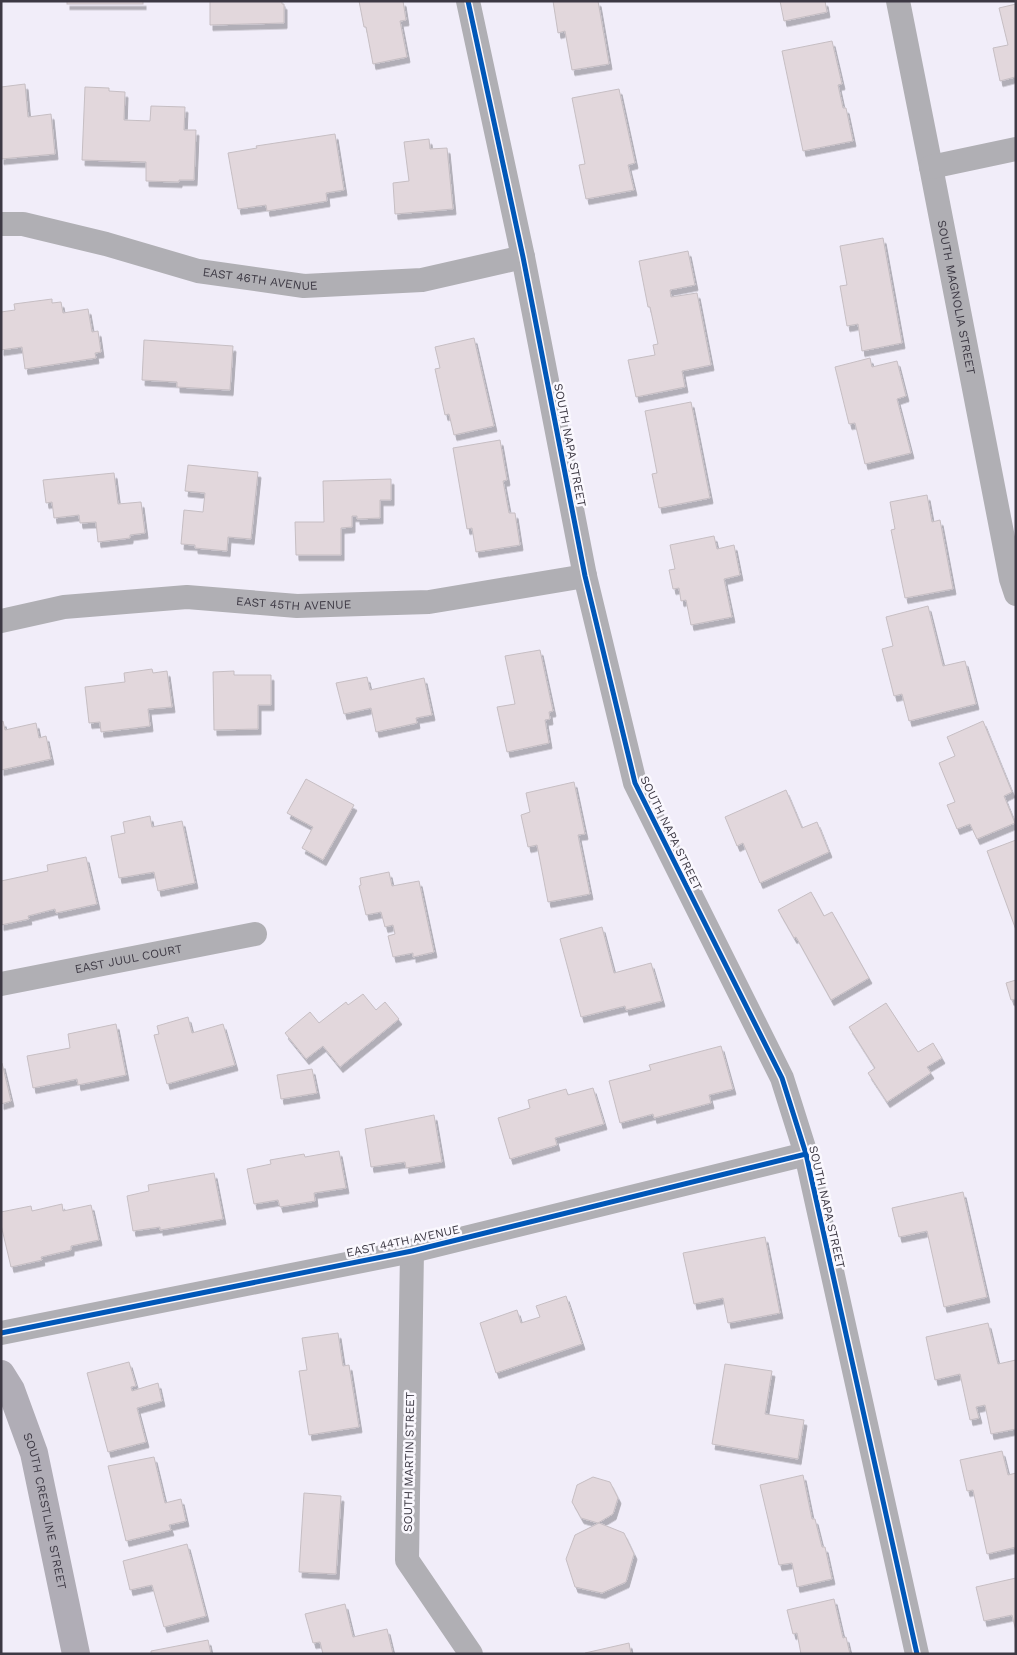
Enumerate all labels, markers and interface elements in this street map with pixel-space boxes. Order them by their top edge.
street label: SOUTH MAGNOLIA STREET [934,219,978,376]
street label: EAST 46TH AVENUE [202,265,318,293]
street label: SOUTH NAPA STREET [551,382,589,508]
street label: EAST 45TH AVENUE [236,594,352,613]
street label: SOUTH NAPA STREET [637,774,705,892]
street label: EAST JUUL COURT [74,941,183,976]
street label: SOUTH NAPA STREET [806,1144,848,1270]
street label: EAST 44TH AVENUE [345,1222,461,1260]
street label: SOUTH MARTIN STREET [401,1392,417,1532]
street label: SOUTH CRESTLINE STREET [20,1431,69,1591]

